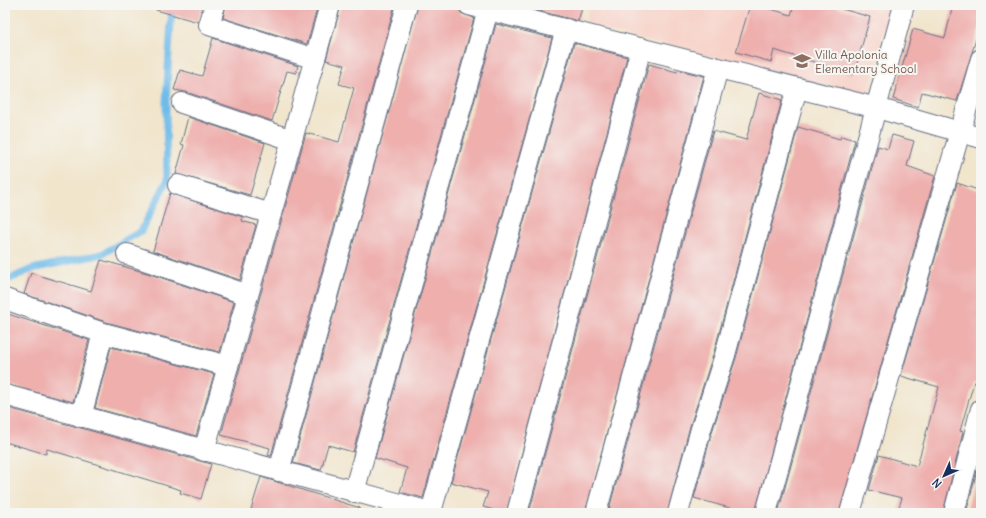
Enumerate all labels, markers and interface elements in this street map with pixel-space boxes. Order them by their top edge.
place label: Villa Apolonia Elementary School [815,47,916,76]
school or university icon: Villa Apolonia Elementary School [792,51,812,71]
north arrow [924,456,964,496]
text: N [929,475,945,491]

